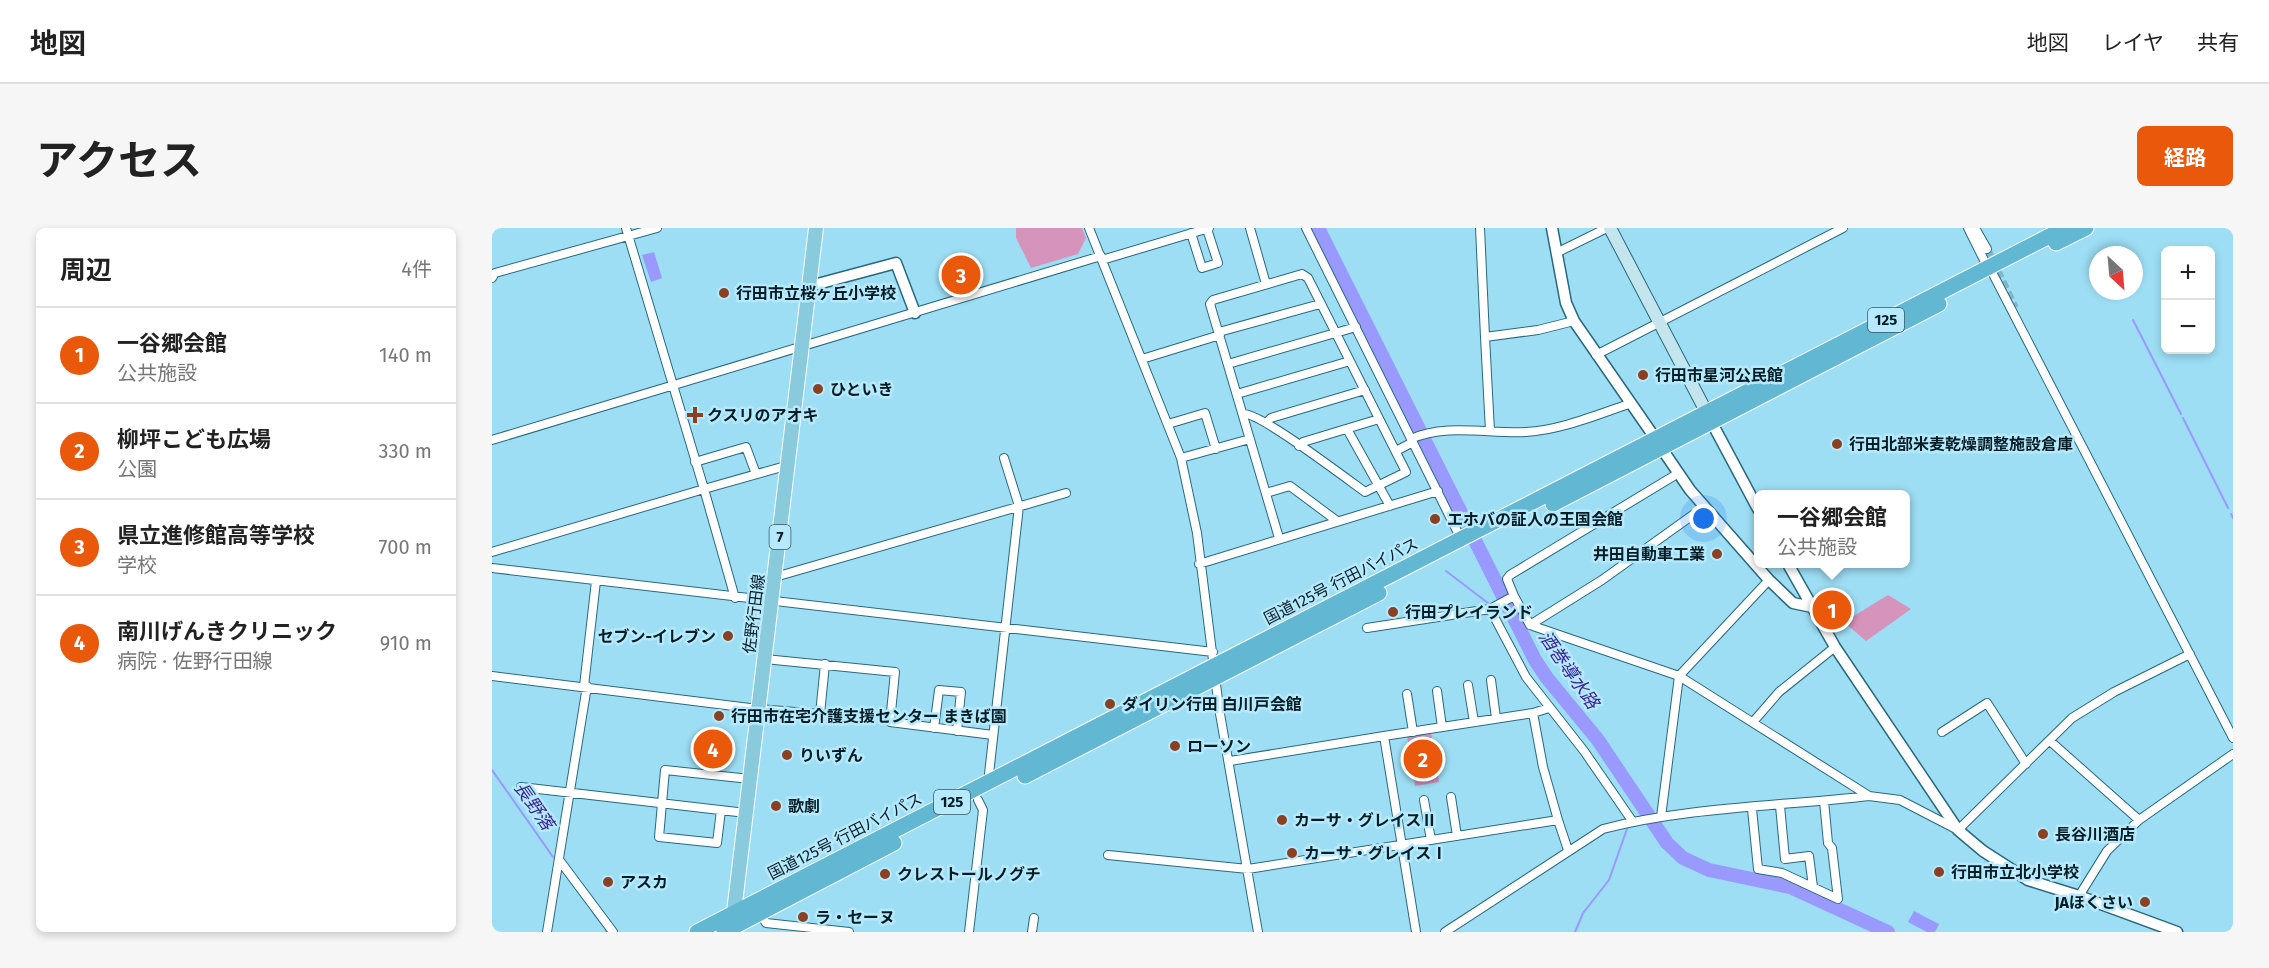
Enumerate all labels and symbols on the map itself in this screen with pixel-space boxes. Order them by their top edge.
north arrow [2089,246,2143,300]
pin: 3 [942,252,980,298]
place label: 行田市立桜ヶ丘小学校 [736,284,896,303]
marker: 行田市立桜ヶ丘小学校 [717,286,731,300]
road number: 125 [1868,308,1904,332]
place label: 行田市星河公民館 [1655,366,1783,385]
marker: 行田市星河公民館 [1636,368,1650,382]
place label: ひといき [830,380,894,399]
marker: ひといき [811,382,825,396]
place label: クスリのアオキ [707,406,819,425]
marker: クスリのアオキ [688,408,702,422]
place label: 行田北部米麦乾燥調整施設倉庫 [1849,435,2073,454]
marker: 行田北部米麦乾燥調整施設倉庫 [1830,437,1844,451]
your location [1689,504,1718,533]
place label: エホバの証人の王国会館 [1447,510,1623,529]
marker: エホバの証人の王国会館 [1428,512,1442,526]
road number: 7 [770,525,790,549]
street label: 国道125号 行田バイパス [1261,534,1421,628]
place label: 井田自動車工業 [1593,545,1705,564]
marker: 井田自動車工業 [1710,547,1724,561]
street label: 佐野行田線 [740,573,768,655]
pin: 1 [1812,588,1852,632]
place label: 行田プレイランド [1405,603,1533,622]
marker: 行田プレイランド [1386,605,1400,619]
place label: セブン-イレブン [597,627,716,646]
water label: 酒巻導水路 [1534,627,1605,715]
marker: セブン-イレブン [721,629,735,643]
place label: ダイリン行田 白川戸会館 [1122,695,1302,714]
marker: ダイリン行田 白川戸会館 [1103,697,1117,711]
place label: 行田市在宅介護支援センター まきば園 [731,707,1007,726]
marker: 行田市在宅介護支援センター まきば園 [712,709,726,723]
pin: 4 [694,726,732,772]
pin: 2 [1404,736,1442,782]
place label: ローソン [1187,737,1251,756]
marker: ローソン [1168,739,1182,753]
place label: りいずん [799,746,863,765]
marker: りいずん [780,748,794,762]
water label: 長野落 [510,778,560,837]
street label: 国道125号 行田バイパス [765,789,925,883]
road number: 125 [934,790,970,814]
place label: 歌劇 [788,797,820,816]
marker: 歌劇 [769,799,783,813]
place label: カーサ・グレイスⅡ [1294,811,1437,830]
marker: カーサ・グレイスⅡ [1275,813,1289,827]
place label: 長谷川酒店 [2055,825,2135,844]
marker: 長谷川酒店 [2036,827,2050,841]
place label: カーサ・グレイスⅠ [1304,844,1447,863]
marker: カーサ・グレイスⅠ [1285,846,1299,860]
place label: 行田市立北小学校 [1951,863,2079,882]
place label: クレストールノグチ [897,865,1041,884]
marker: 行田市立北小学校 [1932,865,1946,879]
marker: クレストールノグチ [878,867,892,881]
place label: アスカ [620,873,668,892]
marker: アスカ [601,875,615,889]
place label: JAほくさい [2053,893,2133,912]
marker: JAほくさい [2138,895,2152,909]
place label: ラ・セーヌ [815,908,895,927]
marker: ラ・セーヌ [796,910,810,924]

